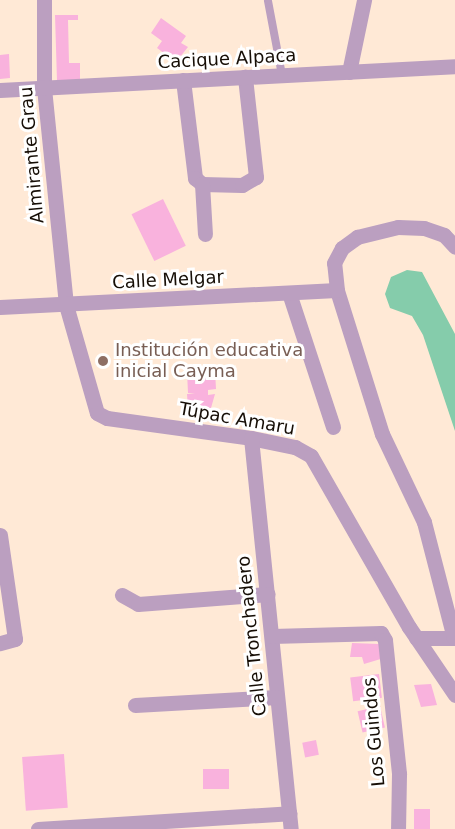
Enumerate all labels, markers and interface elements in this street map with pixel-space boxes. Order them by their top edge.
street label: Cacique Alpaca [157,45,297,73]
street label: Almirante Grau [15,86,49,224]
street label: Calle Melgar [112,266,224,294]
place label: Institución educativa inicial Cayma [115,340,303,382]
marker: Institución educativa inicial Cayma [96,354,110,368]
street label: Túpac Amaru [177,398,297,440]
street label: Calle Tronchadero [233,555,271,717]
street label: Los Guindos [358,677,390,787]

